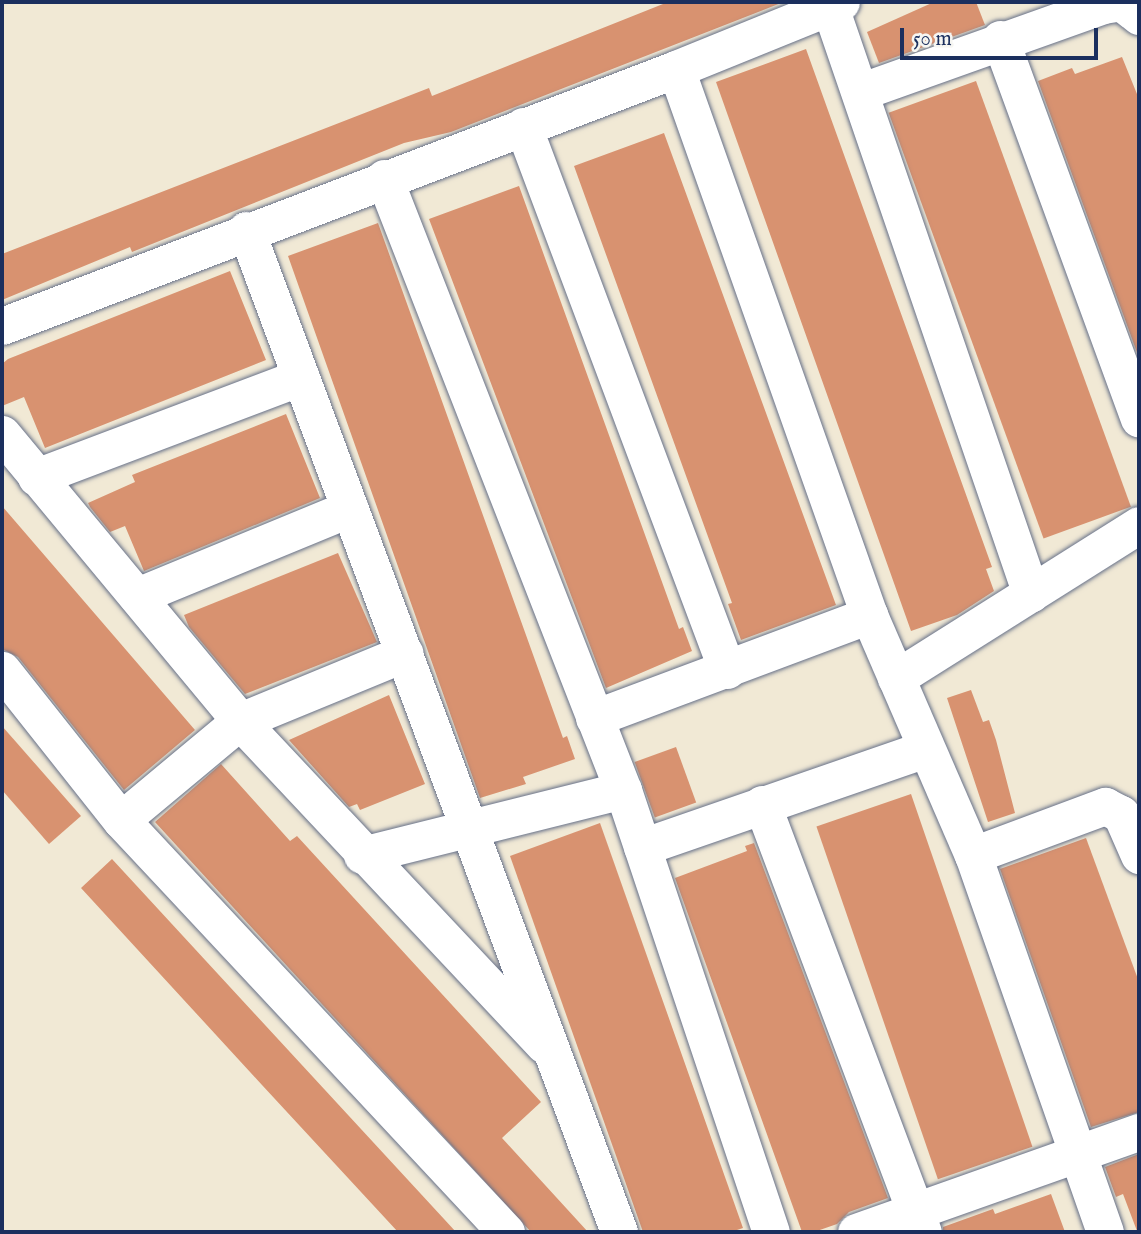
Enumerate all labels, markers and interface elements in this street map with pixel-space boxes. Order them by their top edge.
scale bar [903,14,1101,58]
text: 50 m [913,26,952,53]

